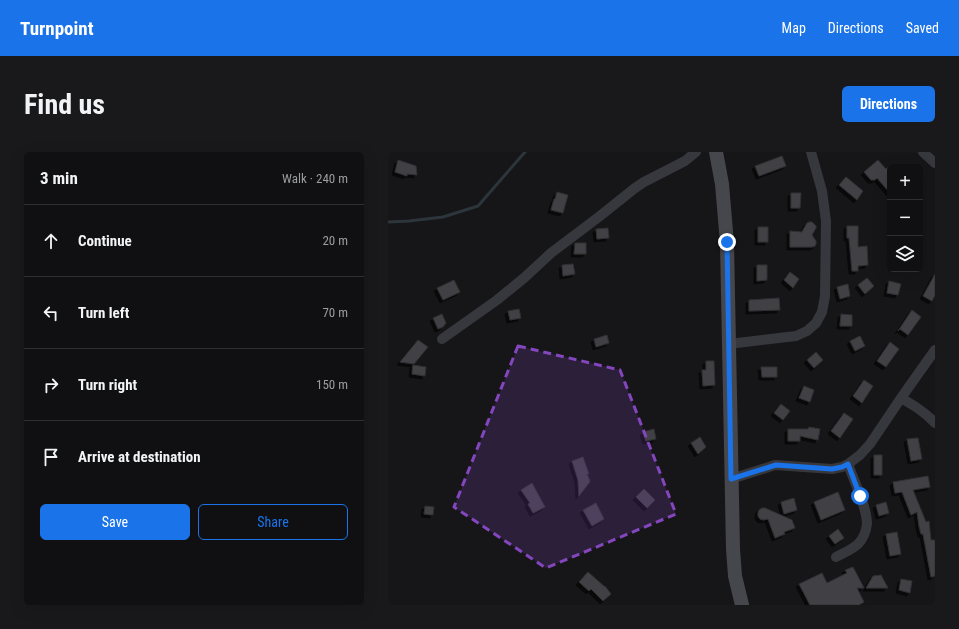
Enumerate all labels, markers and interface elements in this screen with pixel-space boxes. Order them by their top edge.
text: Turnpoint [20,17,94,40]
text: Map [782,20,806,36]
text: Directions [828,20,884,36]
text: Saved [906,20,939,36]
button: Directions [842,86,935,122]
text: Find us [24,88,105,121]
map controls [887,164,923,272]
button: + [887,164,923,200]
text: 3 min [40,168,78,188]
text: Walk · 240 m [282,171,348,186]
button: − [887,200,923,236]
icon: ahead [40,230,62,252]
text: Continue [78,232,132,250]
text: 20 m [322,233,348,248]
route end [718,233,736,251]
button: layers [887,236,923,272]
icon: left [40,302,62,324]
text: Turn left [78,304,129,322]
text: 70 m [322,305,348,320]
icon: right [40,374,62,396]
text: Turn right [78,376,137,394]
text: 150 m [316,377,348,392]
icon: arrive [40,446,62,468]
text: Arrive at destination [78,448,201,466]
route start [851,487,869,505]
button: Save [40,504,190,540]
button: Share [198,504,348,540]

